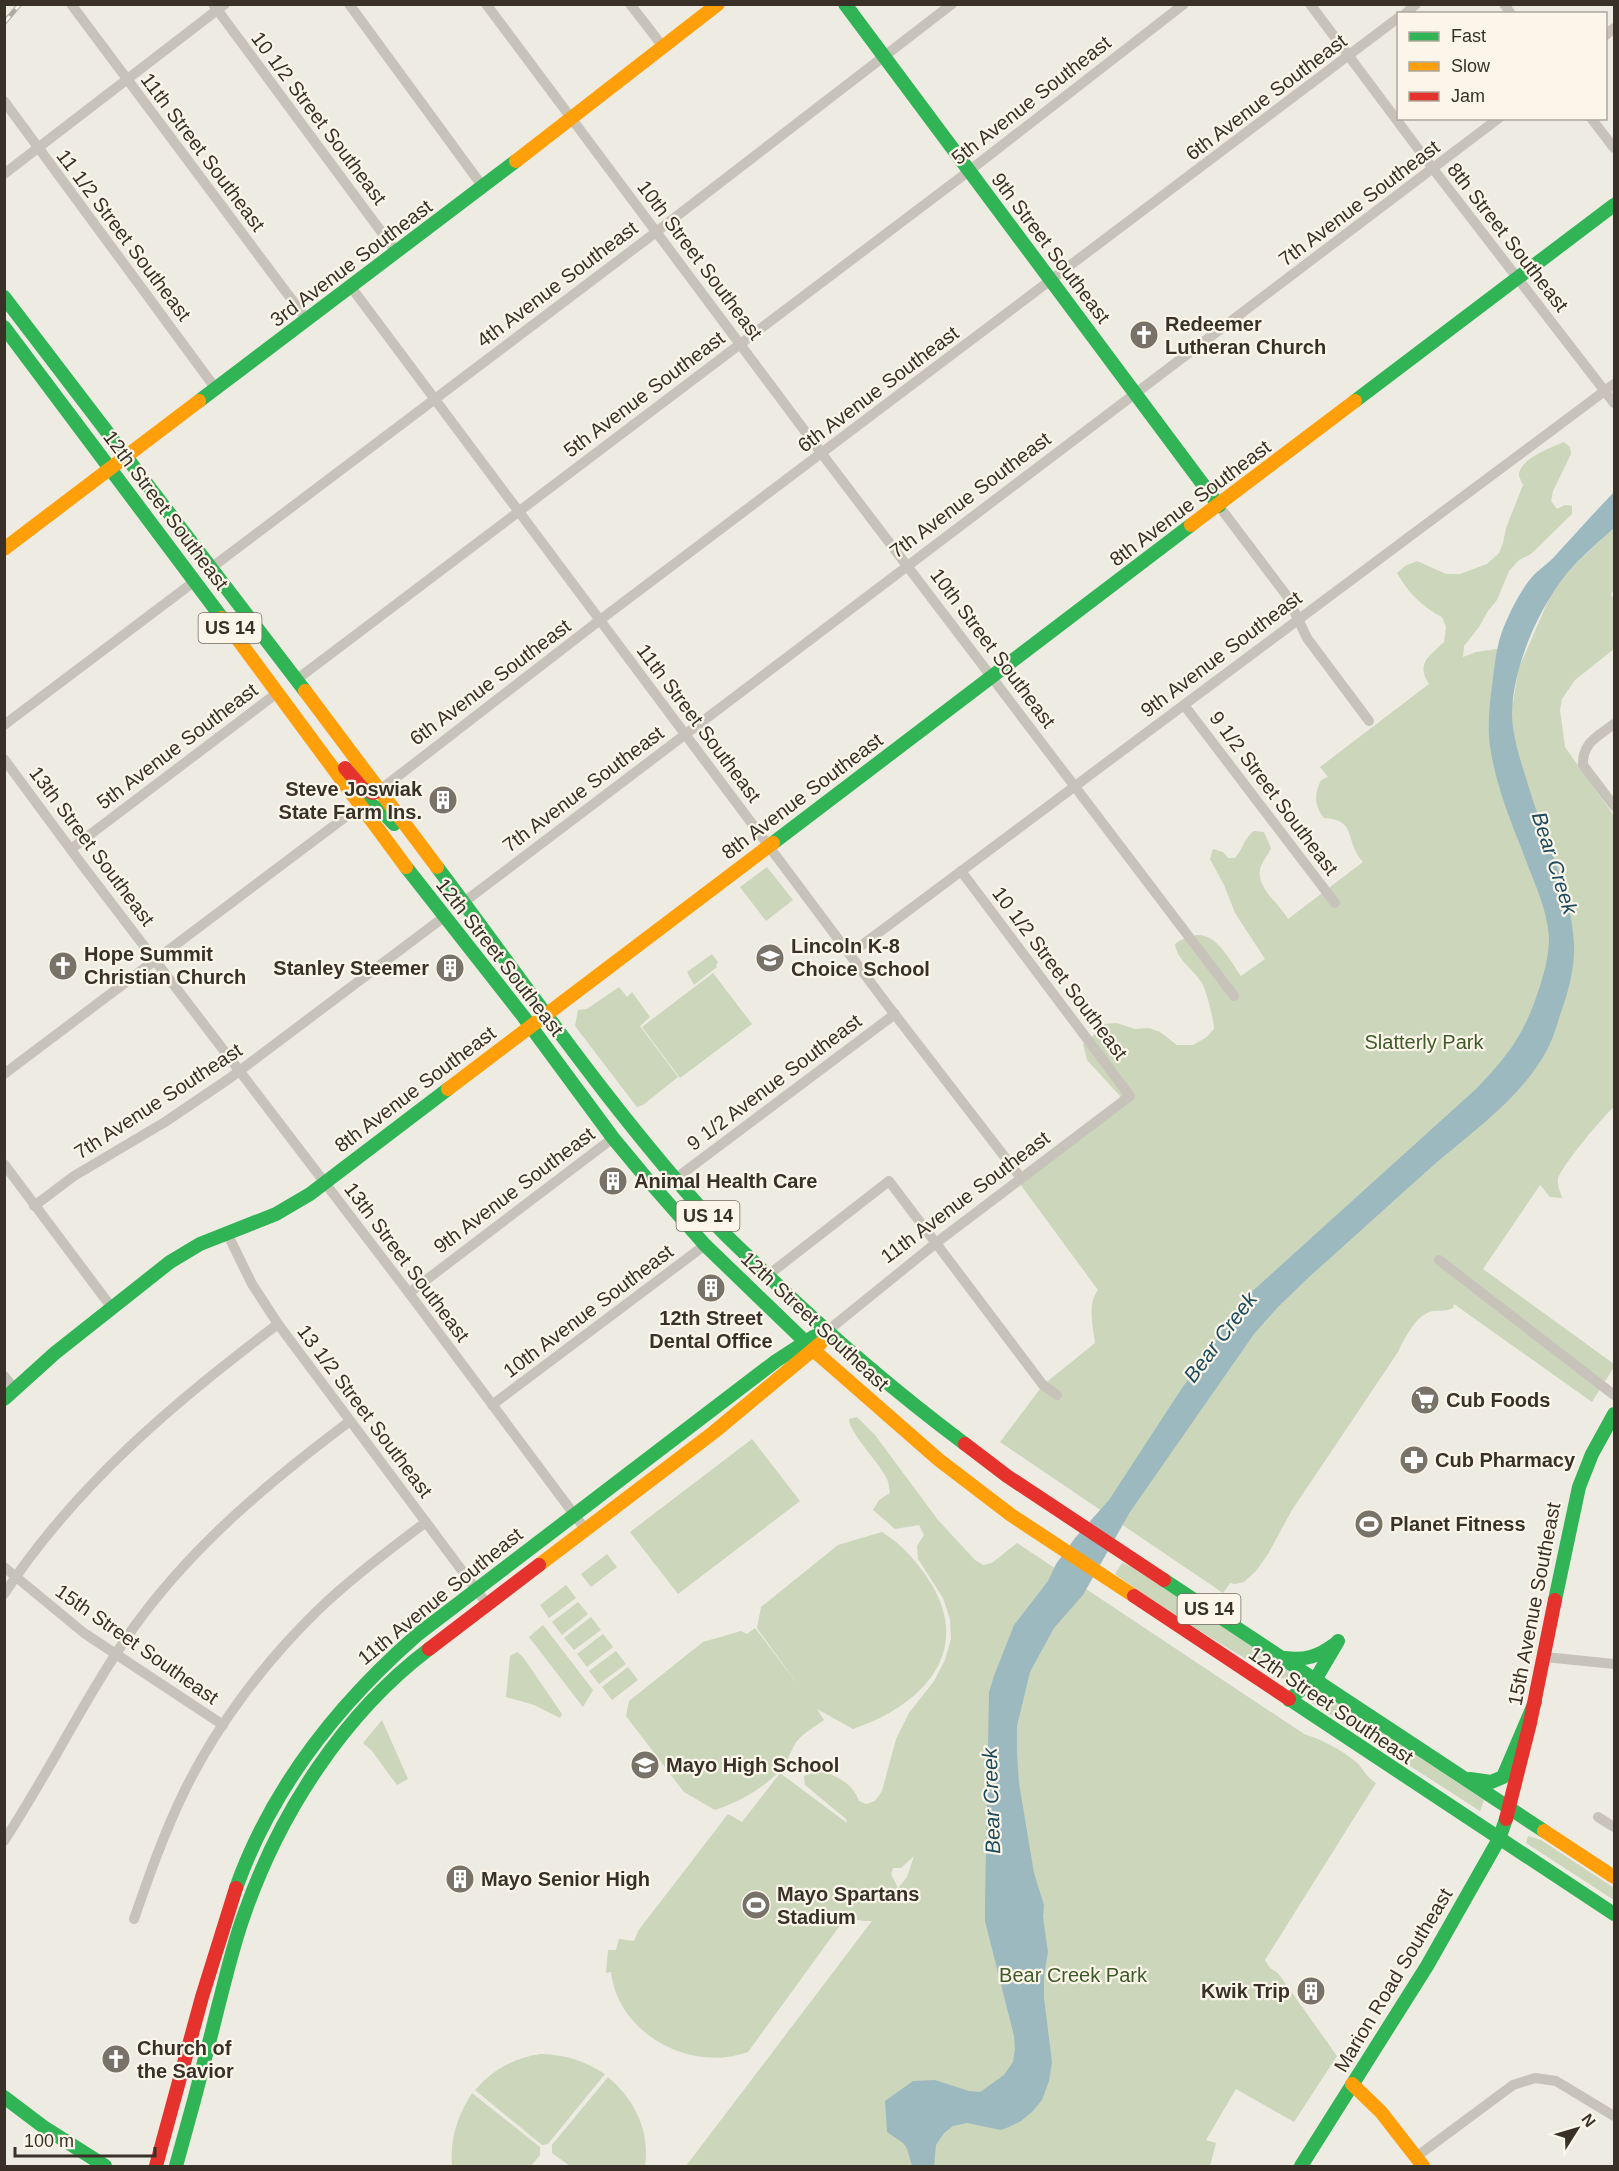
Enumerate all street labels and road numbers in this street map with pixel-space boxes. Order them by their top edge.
street label: 10 1/2 Street Southeast [247,27,391,209]
street label: 6th Avenue Southeast [1181,29,1351,165]
street label: 5th Avenue Southeast [947,31,1115,169]
street label: 11th Street Southeast [136,69,270,236]
street label: 7th Avenue Southeast [1274,135,1444,271]
street label: 11 1/2 Street Southeast [52,145,196,325]
street label: 8th Street Southeast [1443,158,1573,316]
street label: 9th Street Southeast [987,169,1115,328]
street label: 10th Street Southeast [633,176,767,344]
street label: 3rd Avenue Southeast [266,195,436,331]
street label: 4th Avenue Southeast [472,216,642,352]
street label: 6th Avenue Southeast [793,321,963,457]
street label: 5th Avenue Southeast [559,326,729,462]
street label: 12th Street Southeast [99,426,233,594]
street label: 7th Avenue Southeast [885,427,1055,563]
street label: 8th Avenue Southeast [1105,435,1275,571]
street label: 10th Street Southeast [926,564,1060,732]
street label: 9th Avenue Southeast [1136,586,1306,722]
road number: US 14 [198,613,262,643]
street label: 6th Avenue Southeast [405,614,575,750]
street label: 11th Street Southeast [632,640,766,807]
street label: 5th Avenue Southeast [92,678,262,814]
street label: 9 1/2 Street Southeast [1205,707,1343,879]
street label: 7th Avenue Southeast [498,721,668,857]
street label: 8th Avenue Southeast [717,728,887,864]
street label: 13th Street Southeast [25,762,159,930]
street label: 12th Street Southeast [432,874,568,1040]
street label: 10 1/2 Street Southeast [988,882,1132,1064]
street label: 9 1/2 Avenue Southeast [683,1009,866,1155]
street label: 8th Avenue Southeast [330,1021,500,1157]
street label: 7th Avenue Southeast [70,1038,246,1163]
street label: 9th Avenue Southeast [429,1122,599,1258]
street label: 11th Avenue Southeast [877,1126,1054,1267]
street label: 13th Street Southeast [340,1178,474,1346]
road number: US 14 [676,1201,740,1231]
street label: 10th Avenue Southeast [499,1240,677,1382]
street label: 12th Street Southeast [737,1247,894,1395]
street label: 13 1/2 Street Southeast [293,1320,437,1502]
street label: 15th Avenue Southeast [1504,1500,1565,1707]
street label: 11th Avenue Southeast [353,1523,527,1669]
street label: 15th Street Southeast [51,1580,223,1709]
road number: US 14 [1178,1594,1240,1624]
street label: 12th Street Southeast [1245,1642,1418,1768]
street label: Marion Road Southeast [1329,1884,1457,2076]

